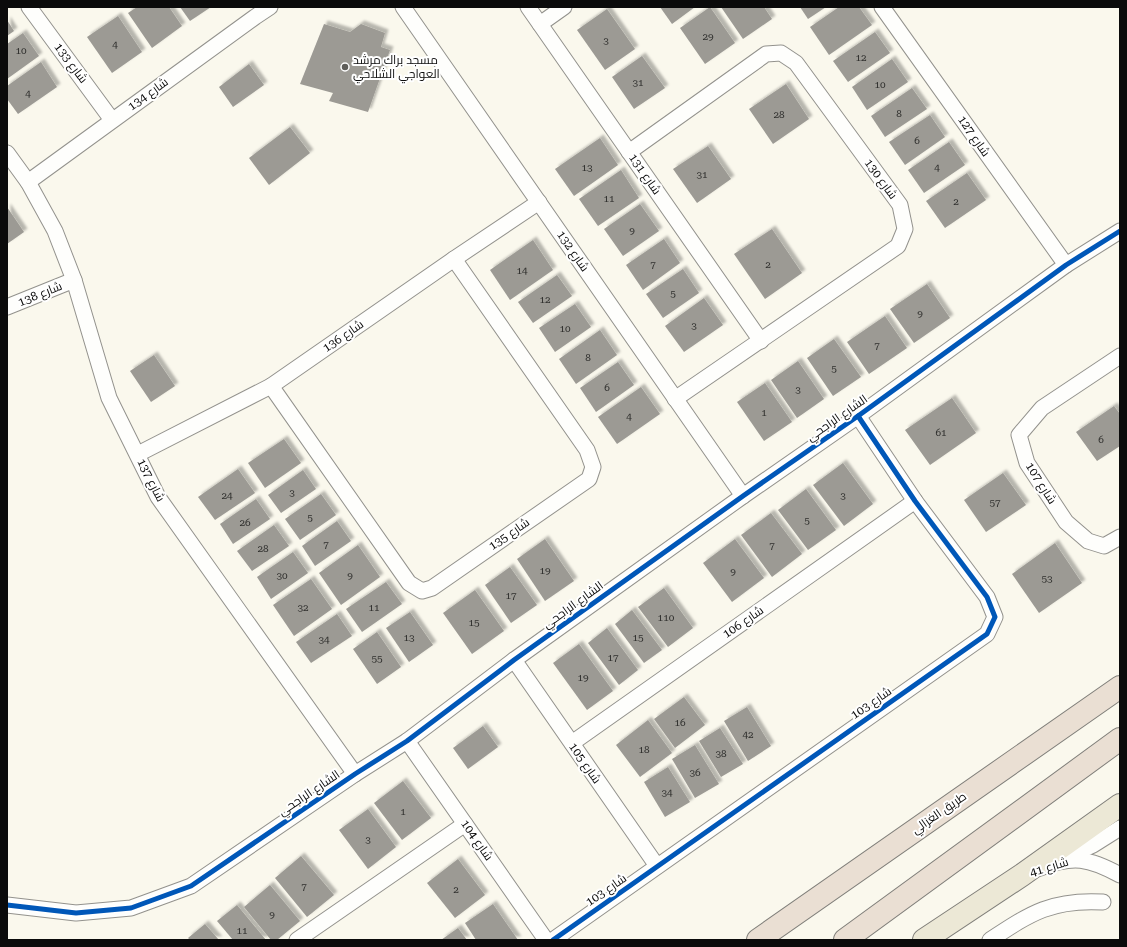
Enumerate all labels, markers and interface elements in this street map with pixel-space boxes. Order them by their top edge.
house number: 29 [702,31,714,42]
house number: 3 [603,35,609,46]
house number: 4 [112,39,118,50]
street label: شارع 133 [51,40,91,86]
house number: 10 [15,45,27,56]
house number: 12 [855,52,867,63]
place label: مسجد براك مرشد العواجي الشلاحي [353,53,440,84]
marker: مسجد براك مرشد العواجي الشلاحي [340,62,350,72]
street label: شارع 134 [125,75,172,114]
house number: 31 [632,77,644,88]
house number: 10 [874,79,886,90]
house number: 4 [25,88,31,99]
house number: 8 [896,108,902,119]
house number: 28 [773,109,785,120]
street label: شارع 127 [954,113,993,160]
house number: 6 [914,135,920,146]
street label: شارع 131 [625,151,664,198]
street label: شارع 130 [861,156,900,203]
house number: 13 [581,162,593,173]
house number: 4 [934,162,940,173]
house number: 31 [696,169,708,180]
house number: 11 [603,193,615,204]
house number: 2 [953,196,959,207]
house number: 9 [629,225,635,236]
street label: شارع 132 [553,228,592,275]
house number: 7 [650,259,656,270]
house number: 2 [765,259,771,270]
house number: 14 [516,265,528,276]
street label: شارع 138 [16,279,65,310]
house number: 5 [670,288,676,299]
house number: 12 [539,294,551,305]
house number: 9 [917,308,923,319]
street label: شارع 136 [320,317,367,356]
house number: 3 [691,320,697,331]
house number: 10 [559,323,571,334]
house number: 7 [874,340,880,351]
house number: 8 [585,352,591,363]
house number: 5 [831,363,837,374]
house number: 6 [604,382,610,393]
house number: 3 [795,384,801,395]
street label: الشارع الراجحي [804,392,872,447]
house number: 1 [761,407,767,418]
house number: 4 [626,411,632,422]
house number: 61 [935,427,947,438]
house number: 6 [1098,434,1104,445]
street label: شارع 137 [133,456,168,504]
street label: شارع 107 [1022,460,1059,507]
house number: 3 [289,487,295,498]
house number: 24 [221,490,233,501]
house number: 3 [840,490,846,501]
house number: 57 [989,497,1001,508]
house number: 5 [307,512,313,523]
street label: شارع 135 [486,515,533,554]
house number: 5 [804,515,810,526]
house number: 26 [239,517,251,528]
house number: 7 [323,539,329,550]
house number: 7 [769,540,775,551]
house number: 28 [257,543,269,554]
house number: 19 [539,565,551,576]
house number: 9 [730,566,736,577]
house number: 30 [276,570,288,581]
house number: 9 [347,570,353,581]
house number: 53 [1041,573,1053,584]
street label: الشارع الراجحي [540,578,608,634]
house number: 17 [505,590,517,601]
house number: 32 [297,602,309,613]
house number: 11 [368,602,380,613]
street label: شارع 106 [720,603,767,642]
house number: 110 [658,612,675,623]
house number: 15 [468,617,480,628]
house number: 13 [403,632,415,643]
house number: 15 [632,632,644,643]
house number: 34 [318,634,330,645]
house number: 17 [607,652,619,663]
house number: 55 [371,653,383,664]
house number: 19 [577,672,589,683]
street label: شارع 103 [848,684,895,723]
house number: 16 [674,717,686,728]
house number: 42 [742,729,754,740]
street label: شارع 105 [565,740,604,787]
house number: 18 [638,744,650,755]
house number: 38 [715,748,727,759]
street label: الشارع الراجحي [276,767,344,821]
house number: 36 [689,767,701,778]
house number: 34 [661,787,673,798]
street label: طريق الغزالي [909,789,971,839]
house number: 1 [400,806,406,817]
street label: شارع 104 [457,817,496,864]
house number: 3 [365,834,371,845]
street label: شارع 41 [1028,854,1070,880]
street label: شارع 103 [583,871,630,910]
house number: 7 [301,881,307,892]
house number: 2 [453,884,459,895]
house number: 9 [269,909,275,920]
house number: 11 [236,925,248,936]

